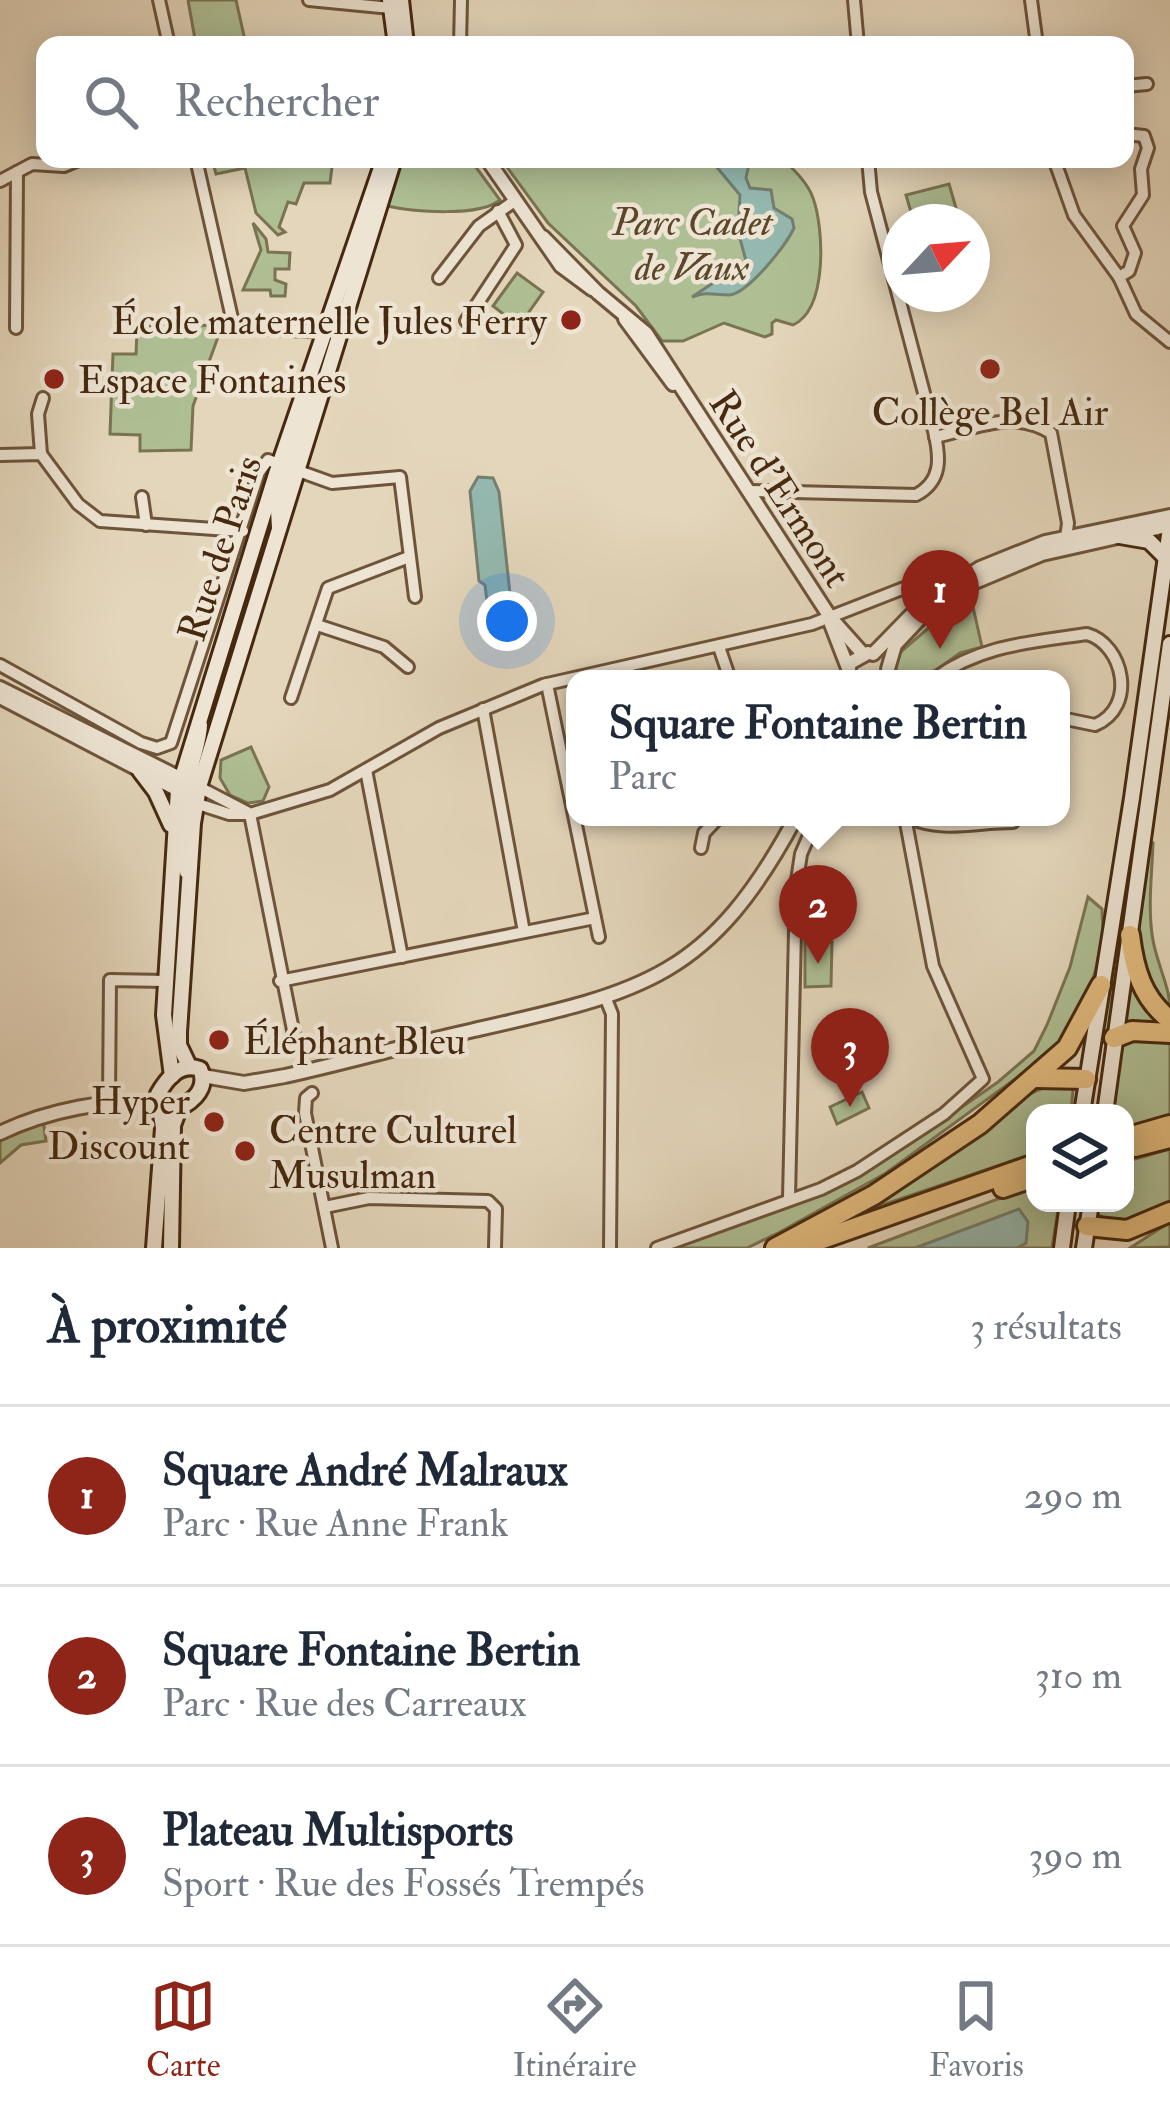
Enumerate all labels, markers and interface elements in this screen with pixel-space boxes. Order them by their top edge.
search box [36,36,1134,168]
icon: search [78,69,144,135]
text: Rechercher [174,74,379,130]
park label: Parc Cadet de Vaux [611,198,774,292]
north arrow [882,204,990,312]
place label: École maternelle Jules Ferry [111,297,548,346]
marker: École maternelle Jules Ferry [558,307,584,333]
place label: Espace Fontaines [78,356,346,405]
marker: Collège Bel Air [977,356,1003,382]
marker: Espace Fontaines [41,366,67,392]
street label: Rue d'Ermont [698,381,862,597]
place label: Collège Bel Air [872,388,1109,437]
street label: Rue de Paris [167,450,273,647]
pin: 1 [901,550,979,649]
your location [477,591,537,651]
popup [566,670,1070,826]
text: Square Fontaine Bertin [609,696,1027,752]
text: Parc [609,752,677,801]
pin: 2 [779,865,857,964]
pin: 3 [811,1008,889,1107]
place label: Éléphant Bleu [243,1017,466,1066]
marker: Éléphant Bleu [206,1027,232,1053]
place label: Hyper Discount [47,1077,190,1171]
map controls [1026,1104,1134,1212]
button: layers [1026,1104,1134,1212]
place label: Centre Culturel Musulman [269,1106,517,1200]
marker: Hyper Discount [201,1109,227,1135]
marker: Centre Culturel Musulman [232,1138,258,1164]
text: À proximité [48,1294,287,1358]
text: 3 résultats [970,1302,1122,1351]
text: Square André Malraux [162,1443,568,1499]
text: 1 [80,1471,94,1520]
text: 290 m [1024,1471,1122,1520]
text: Parc · Rue Anne Frank [162,1499,509,1548]
text: Square Fontaine Bertin [162,1623,580,1679]
text: 2 [77,1651,97,1700]
text: 310 m [1035,1651,1122,1700]
text: Parc · Rue des Carreaux [162,1679,527,1728]
text: Plateau Multisports [162,1803,514,1859]
text: 3 [80,1831,94,1880]
text: 390 m [1029,1831,1122,1880]
text: Sport · Rue des Fossés Trempés [162,1859,645,1908]
tab: Carte [146,1973,221,2086]
tab: Itinéraire [513,1973,637,2086]
tab: Favoris [929,1973,1024,2086]

